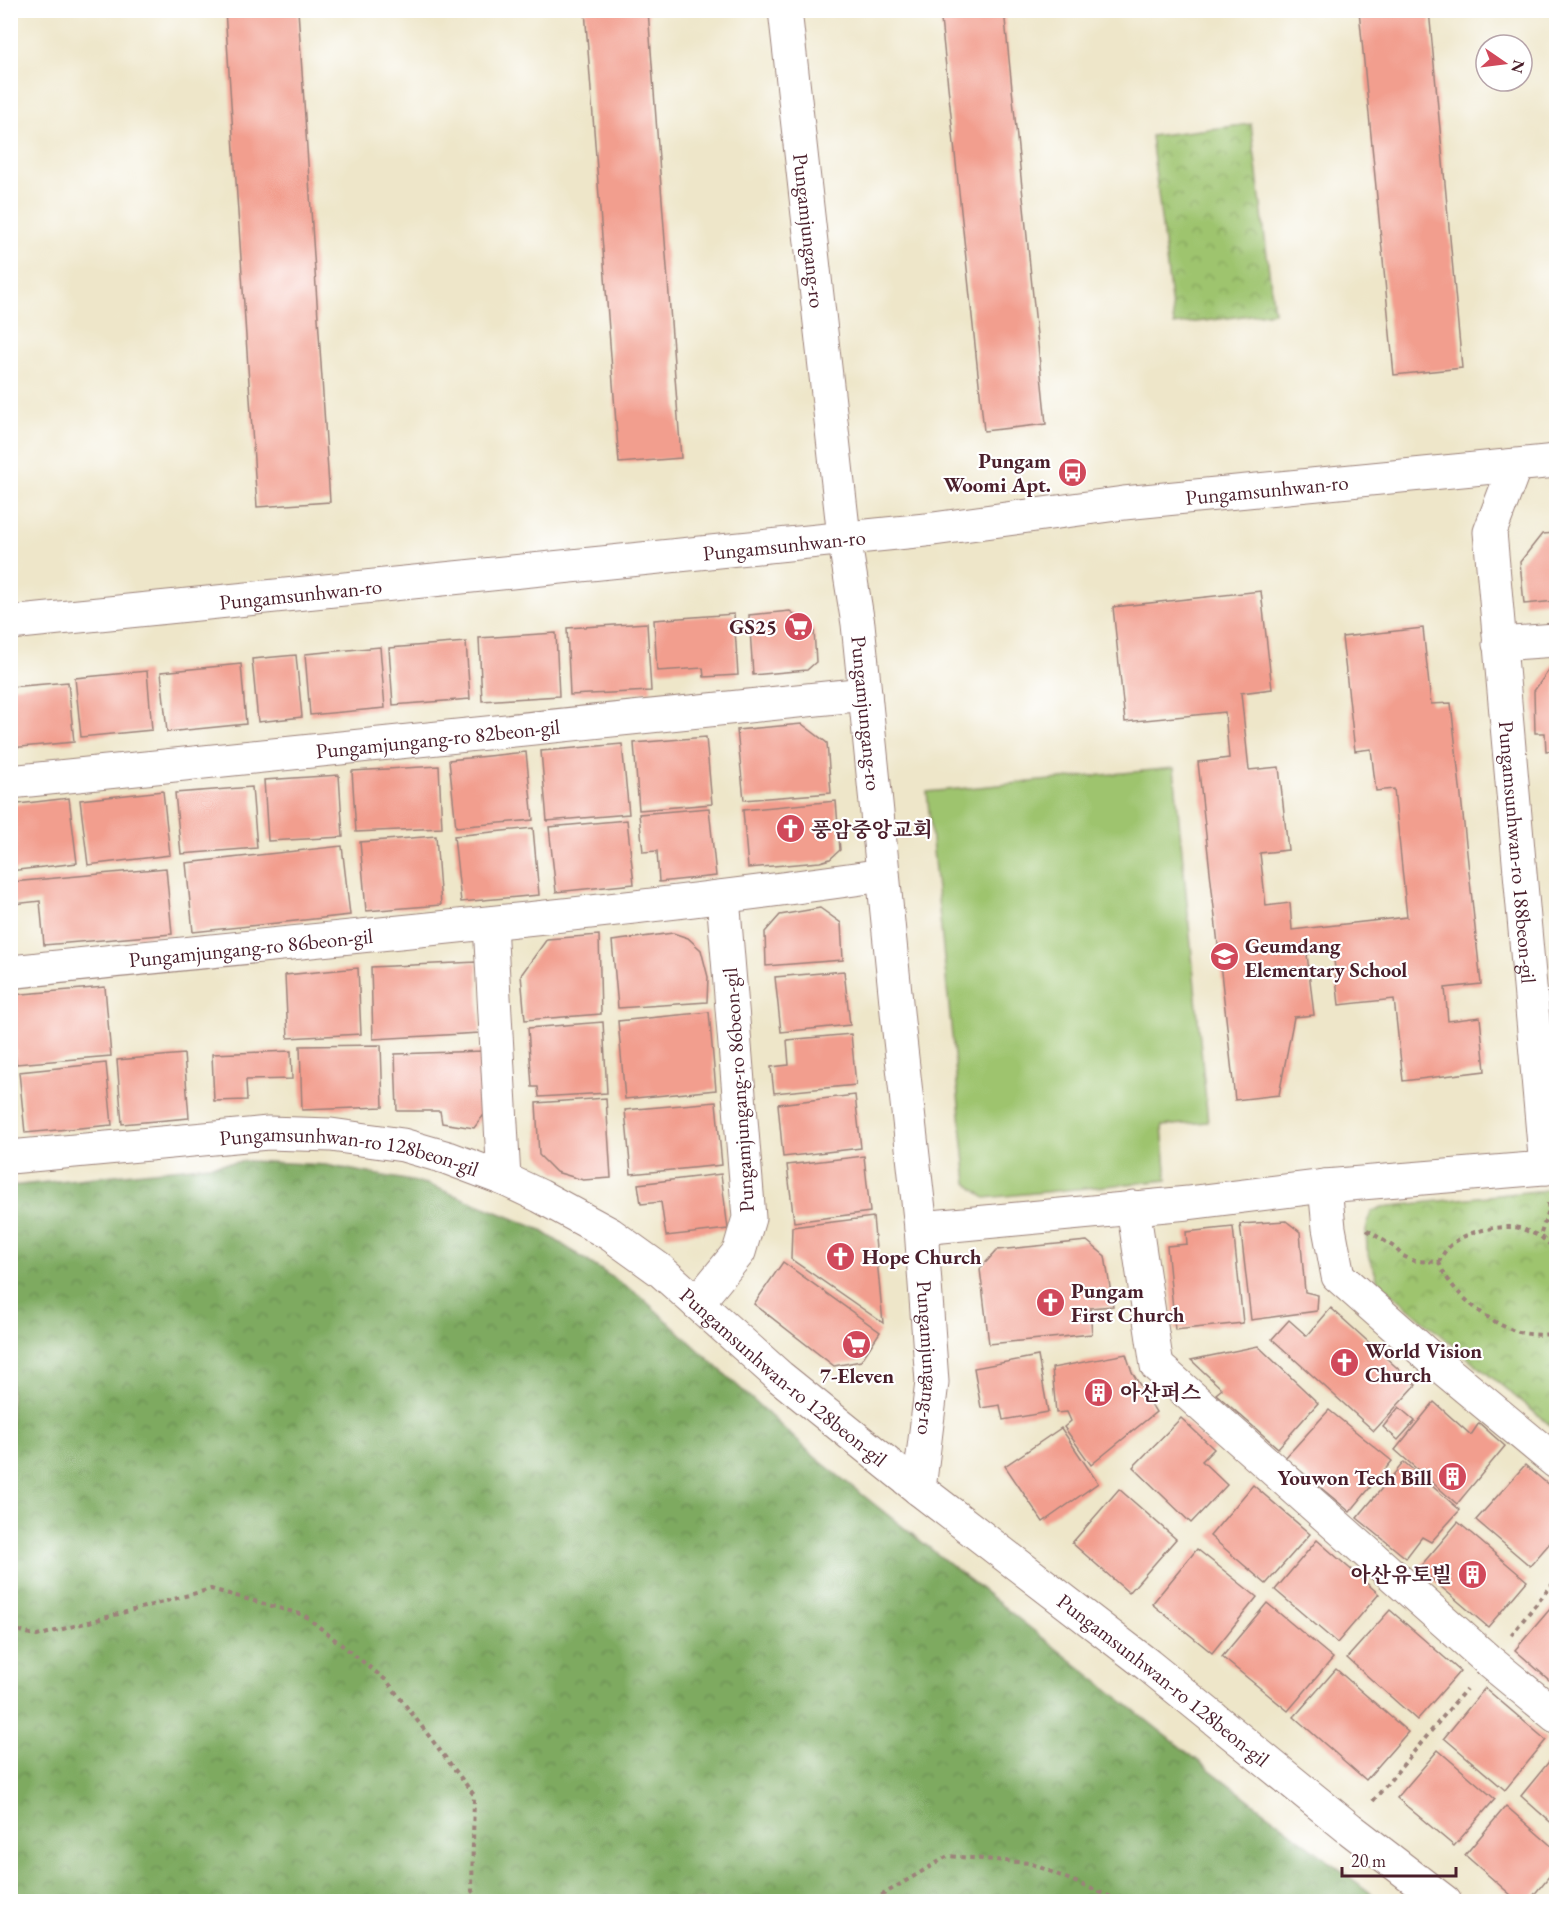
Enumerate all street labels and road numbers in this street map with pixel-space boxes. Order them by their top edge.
street label: Pungamjungang-ro [788,152,832,309]
street label: Pungamsunhwan-ro [1184,468,1350,510]
street label: Pungamsunhwan-ro [701,523,867,566]
street label: Pungamsunhwan-ro [218,572,383,615]
street label: Pungamjungang-ro [846,634,888,792]
street label: Pungamjungang-ro 82beon-gil [314,712,561,764]
street label: Pungamsunhwan-ro 188beon-gil [1493,720,1543,985]
street label: Pungamjungang-ro 86beon-gil [127,921,374,973]
street label: Pungamjungang-ro 86beon-gil [716,967,760,1213]
street label: Pungamsunhwan-ro 128beon-gil [218,1119,483,1182]
street label: Pungamjungang-ro [911,1279,946,1437]
street label: Pungamsunhwan-ro 128beon-gil [675,1281,893,1472]
street label: Pungamsunhwan-ro 128beon-gil [1052,1587,1275,1772]

